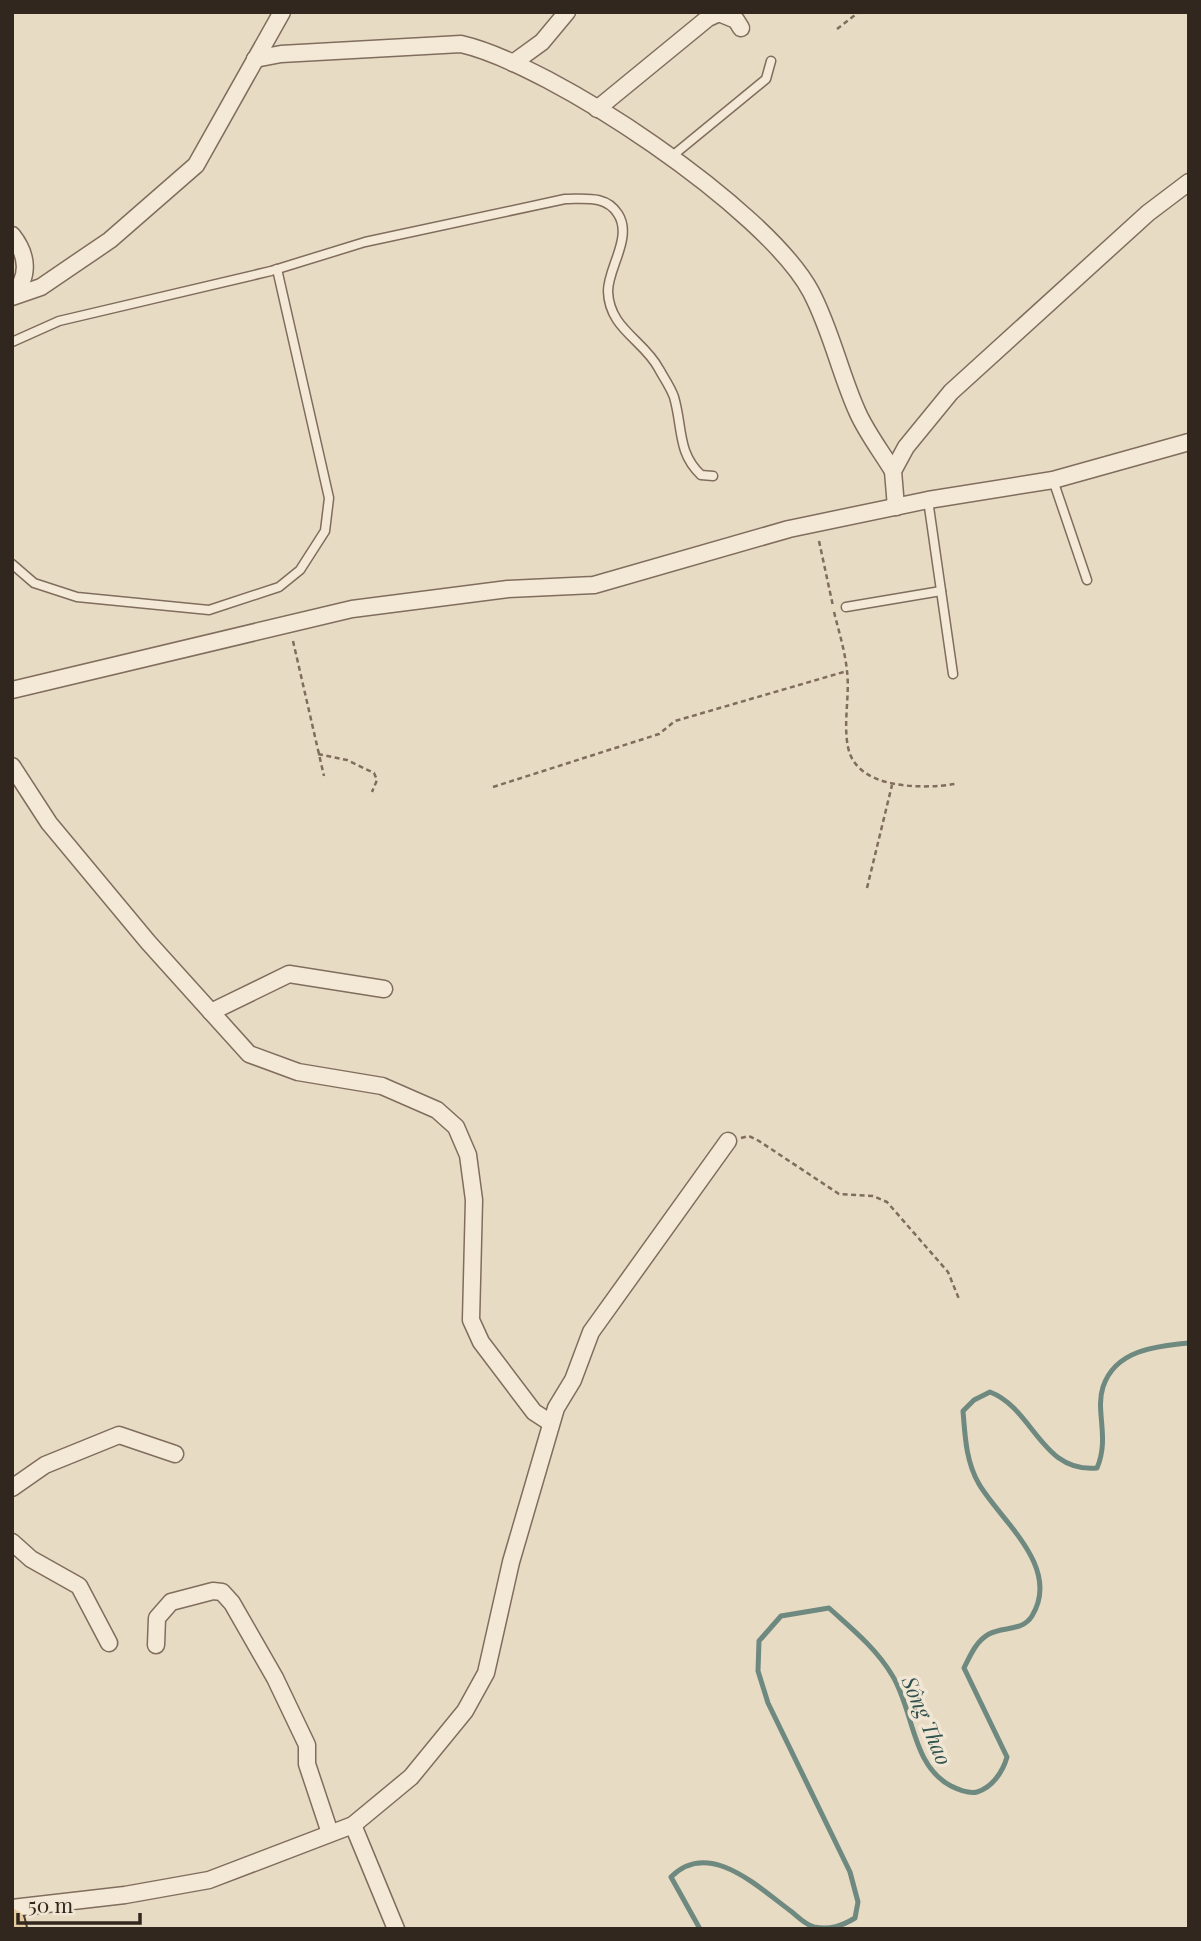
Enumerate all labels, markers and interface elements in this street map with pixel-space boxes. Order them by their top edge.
water label: Sông Thao [896,1670,959,1769]
scale bar [18,1882,140,1926]
text: 50 m [28,1890,74,1918]

